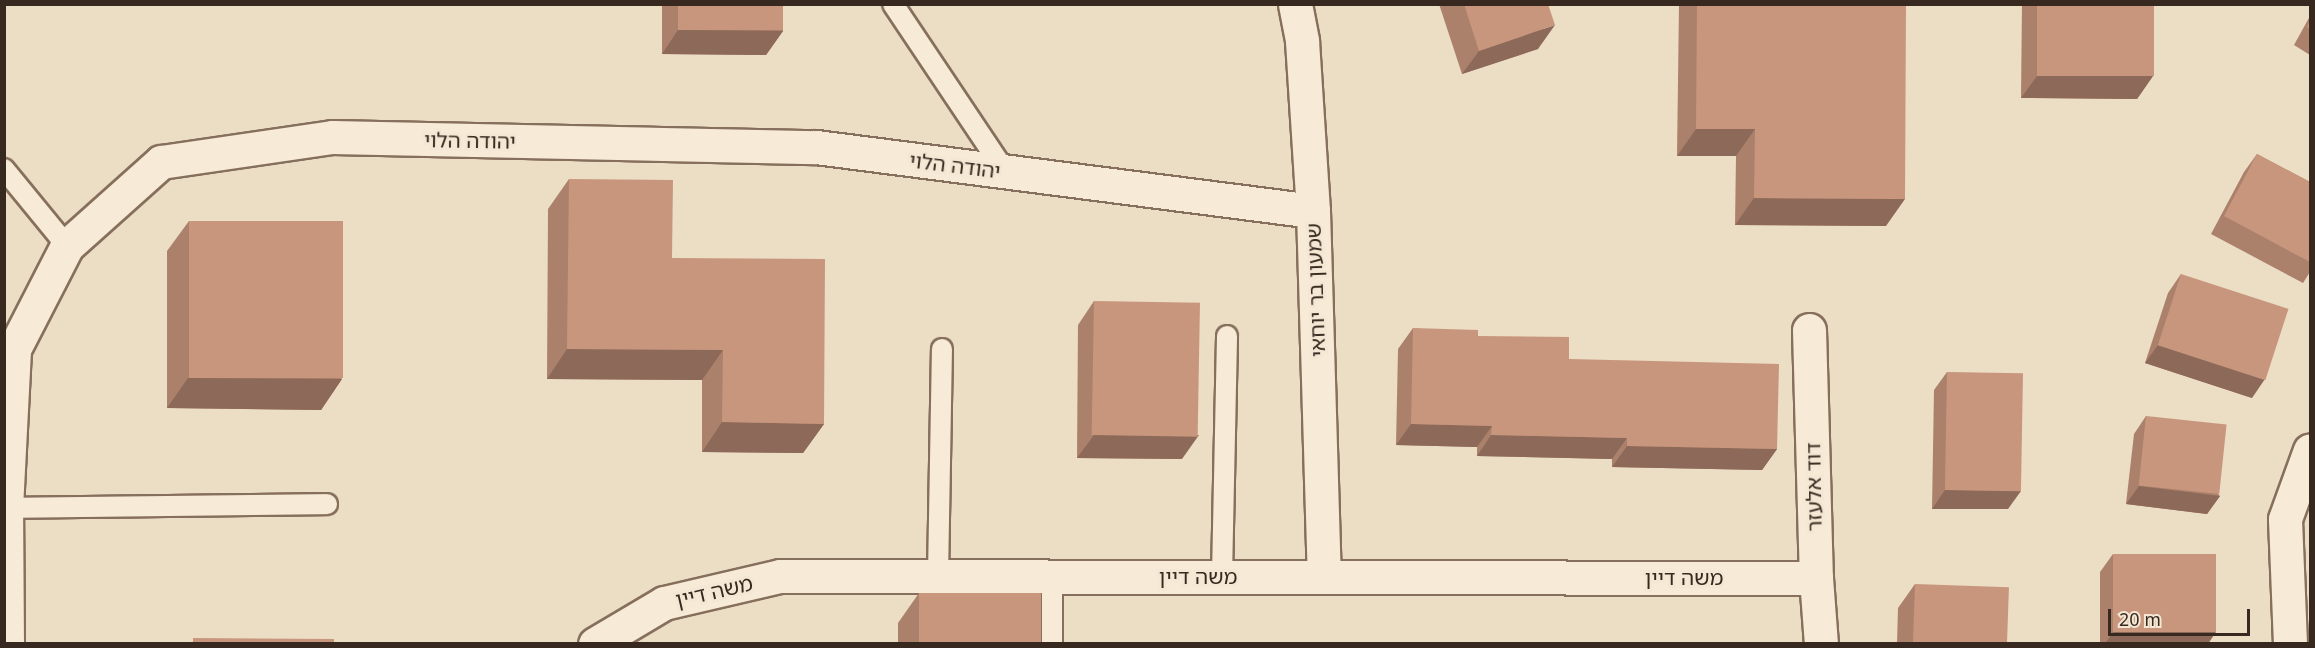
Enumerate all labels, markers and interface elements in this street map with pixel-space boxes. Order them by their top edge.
street label: יהודה הלוי [424,127,516,153]
street label: יהודה הלוי [908,147,1002,183]
street label: שמעון בר יוחאי [1300,223,1330,357]
street label: דוד אלעזר [1800,442,1826,532]
street label: משה דיין [1159,563,1237,589]
street label: משה דיין [1645,564,1723,590]
street label: משה דיין [673,570,755,612]
scale bar [2111,597,2254,635]
text: 20 m [2119,607,2161,631]

